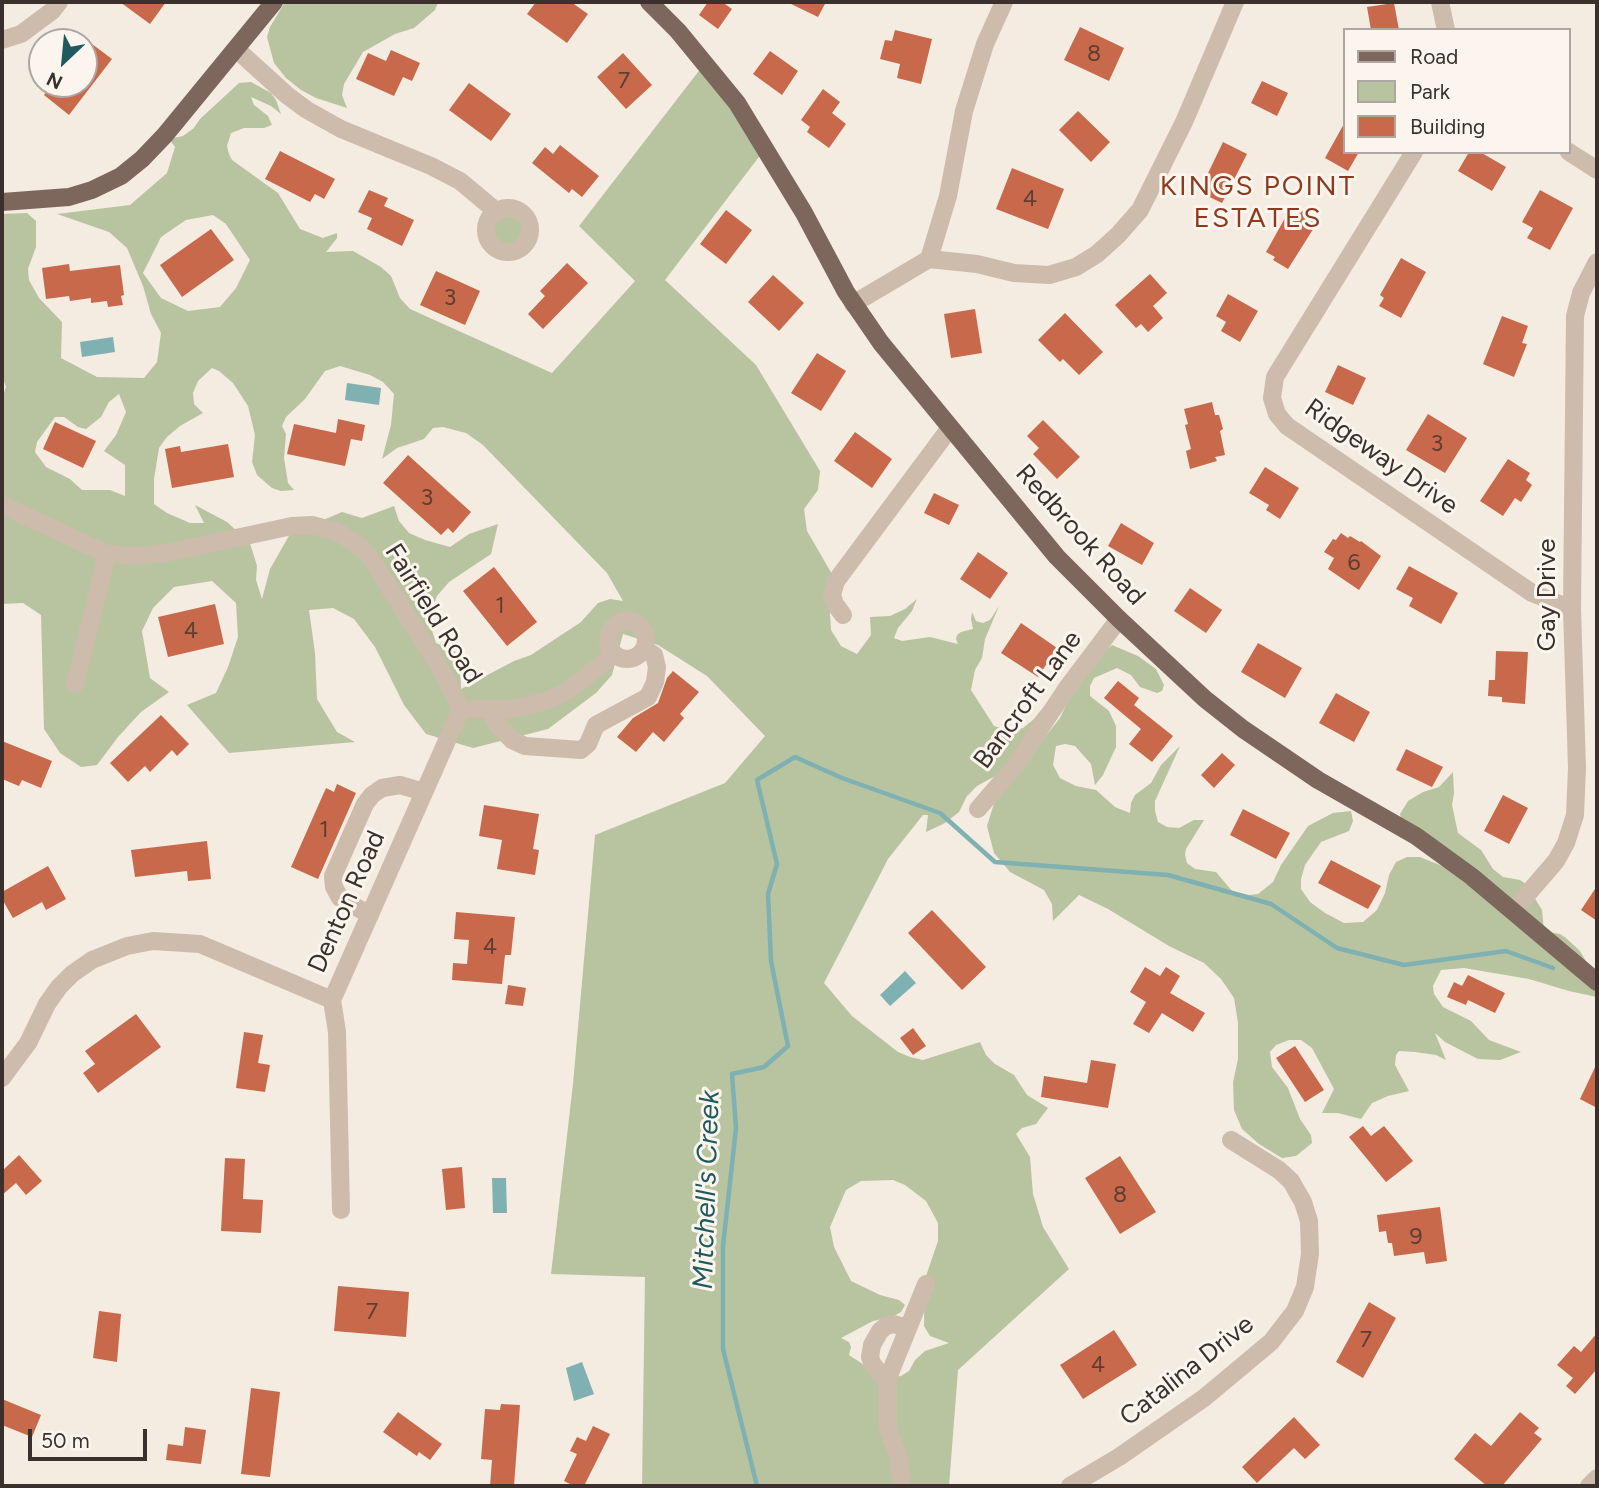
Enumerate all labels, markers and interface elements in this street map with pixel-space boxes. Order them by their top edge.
north arrow [28,28,98,98]
legend [1344,28,1571,154]
house number: 8 [1087,40,1101,68]
text: Road [1410,44,1458,69]
text: N [43,67,66,94]
house number: 7 [618,67,630,95]
text: Park [1410,79,1450,104]
text: Building [1410,114,1485,139]
district label: KINGS POINT ESTATES [1161,170,1355,236]
house number: 4 [1023,185,1037,213]
house number: 3 [444,284,456,312]
street label: Ridgeway Drive [1298,393,1464,521]
house number: 3 [1431,430,1443,458]
street label: Redbrook Road [1009,458,1151,612]
house number: 3 [421,484,433,512]
street label: Fairfield Road [378,538,488,690]
street label: Gay Drive [1531,538,1563,652]
house number: 6 [1347,549,1361,577]
house number: 1 [495,592,505,620]
house number: 4 [184,617,198,645]
street label: Bancroft Lane [967,625,1089,775]
house number: 1 [319,816,329,844]
street label: Denton Road [302,826,392,978]
house number: 4 [483,933,497,961]
water label: Mitchell's Creek [687,1090,727,1290]
house number: 8 [1113,1181,1127,1209]
house number: 9 [1409,1223,1423,1251]
house number: 7 [366,1298,378,1326]
street label: Catalina Drive [1114,1309,1260,1433]
house number: 7 [1360,1326,1372,1354]
house number: 4 [1091,1351,1105,1379]
scale bar [32,1414,150,1458]
text: 50 m [41,1428,90,1453]

